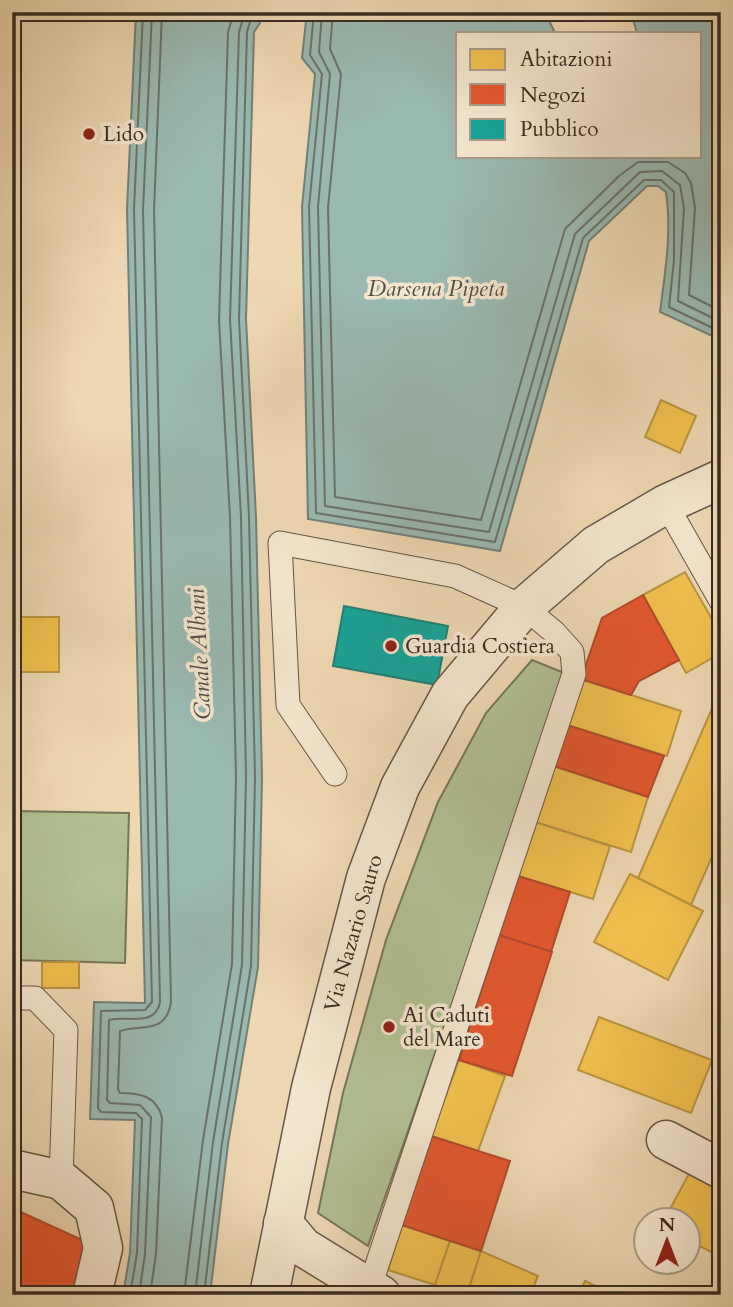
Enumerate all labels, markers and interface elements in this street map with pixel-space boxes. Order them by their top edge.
legend [456,32,702,158]
text: Abitazioni [520,45,612,74]
text: Negozi [520,81,586,110]
text: Pubblico [520,115,599,144]
place label: Lido [103,120,144,149]
marker: Lido [81,126,97,142]
water label: Darsena Pipeta [367,273,505,304]
water label: Canale Albani [181,587,218,720]
place label: Guardia Costiera [405,632,555,661]
marker: Guardia Costiera [383,638,399,654]
street label: Via Nazario Sauro [317,851,390,1015]
place label: Ai Caduti del Mare [403,1001,490,1054]
marker: Ai Caduti del Mare [381,1019,397,1035]
north arrow [632,1206,702,1276]
text: N [659,1212,676,1238]

